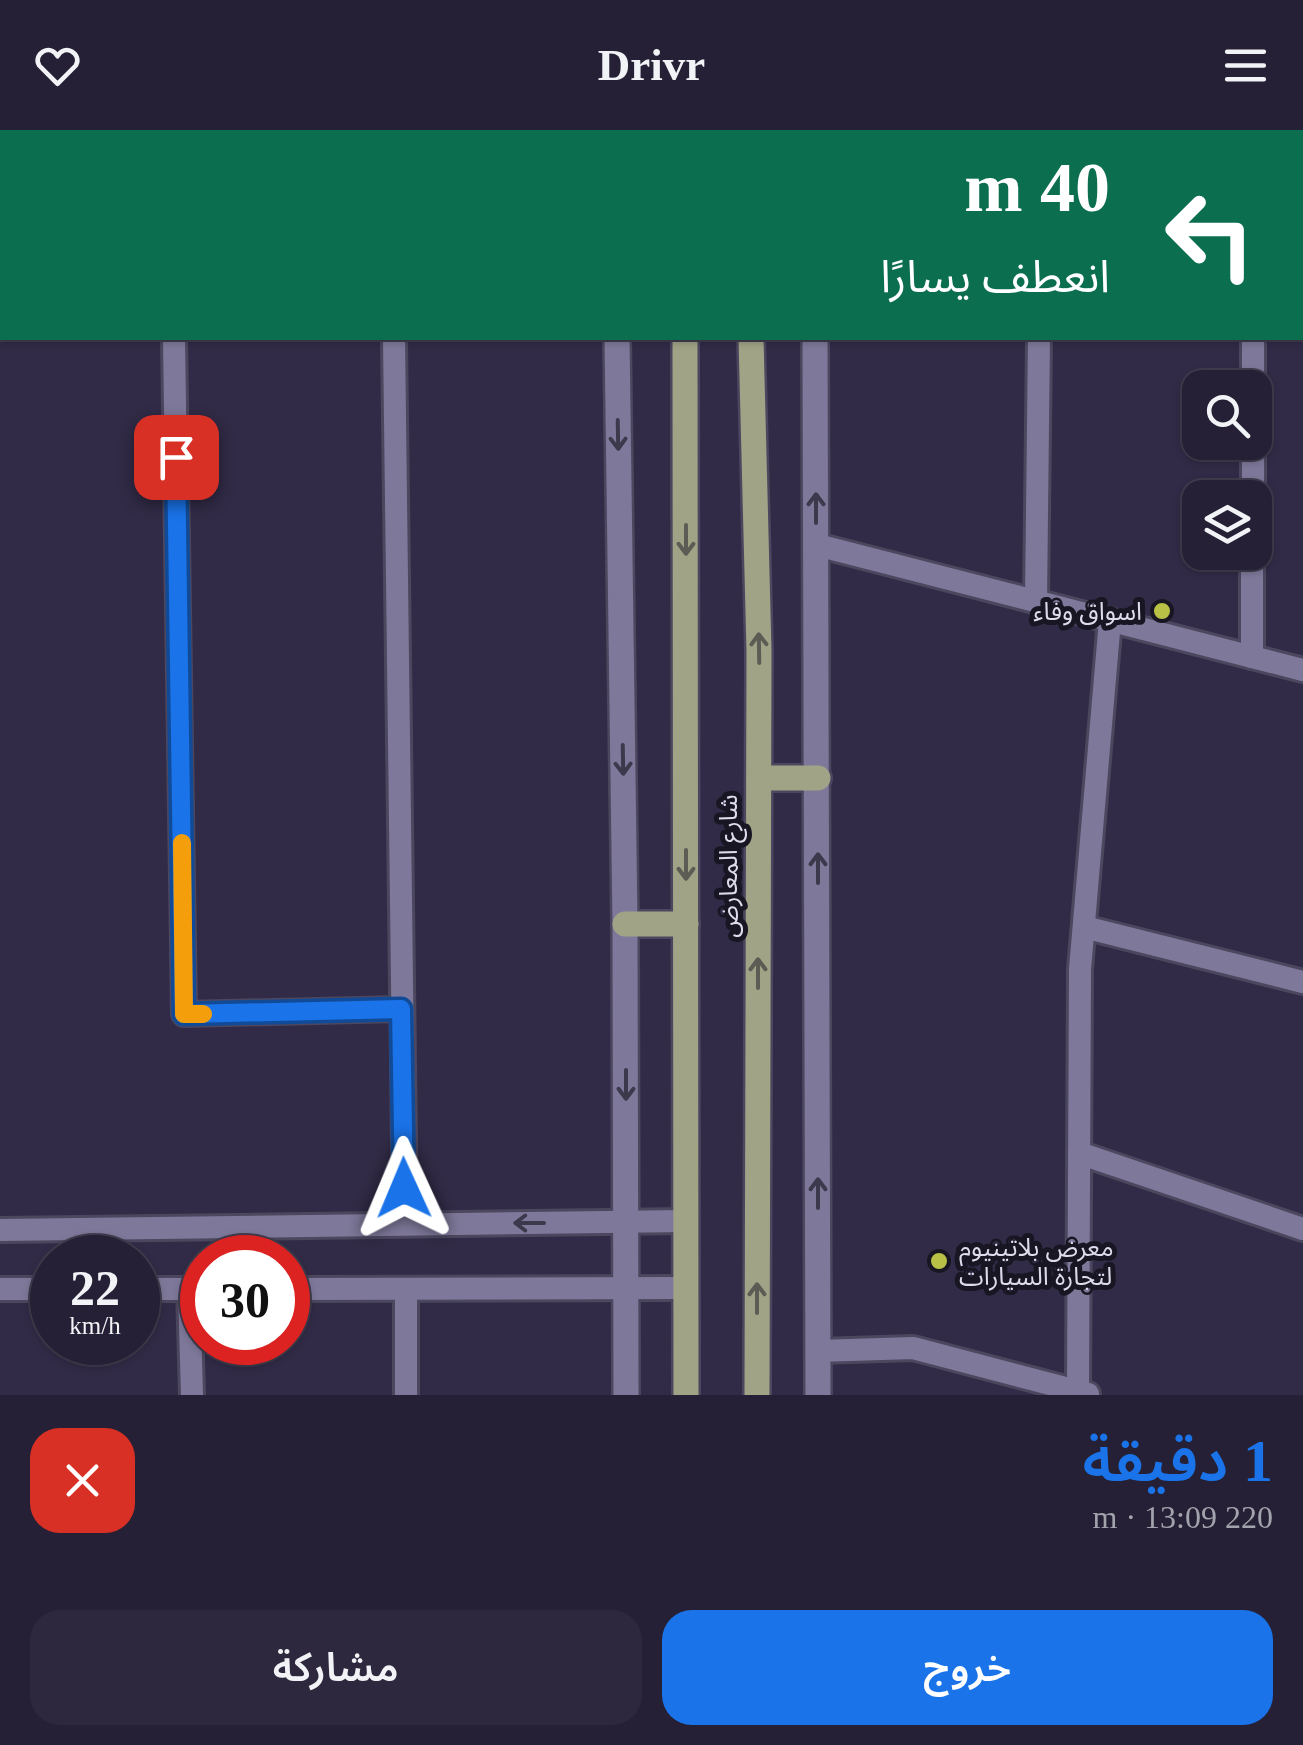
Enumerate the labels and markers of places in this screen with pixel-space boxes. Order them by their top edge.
pin [134,415,219,500]
place label: اسواق وفاء [1033,598,1142,626]
marker: اسواق وفاء [1151,600,1173,622]
place label: معرض بلاتينيوم لتجارة السيارات [959,1234,1114,1291]
marker: معرض بلاتينيوم لتجارة السيارات [928,1250,950,1272]

